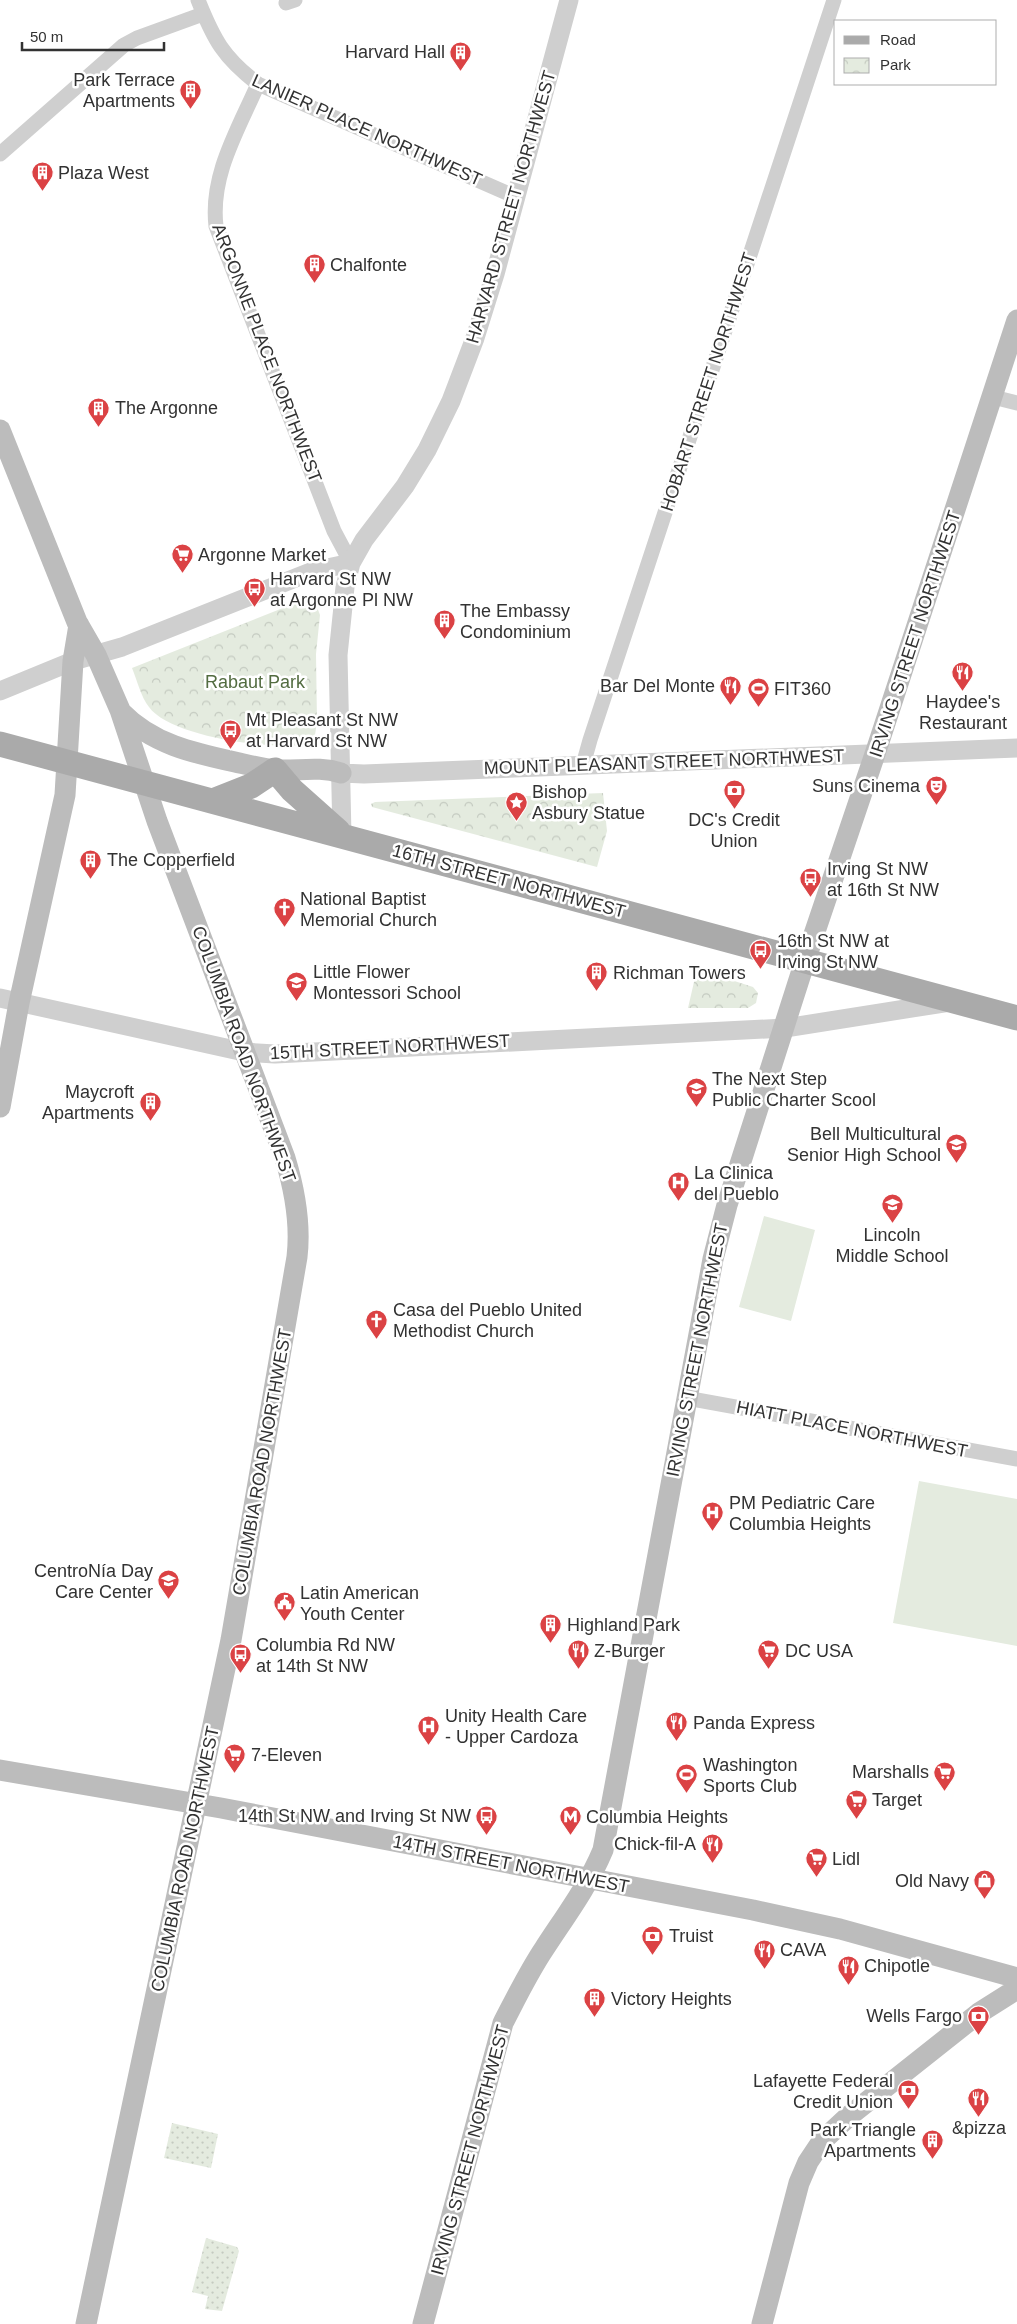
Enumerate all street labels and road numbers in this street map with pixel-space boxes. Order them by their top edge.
street label: HARVARD STREET NORTHWEST [462,68,560,346]
street label: LANIER PLACE NORTHWEST [249,70,485,190]
street label: ARGONNE PLACE NORTHWEST [208,221,326,485]
street label: HOBART STREET NORTHWEST [657,250,759,514]
street label: IRVING STREET NORTHWEST [866,508,964,760]
street label: MOUNT PLEASANT STREET NORTHWEST [483,746,845,778]
street label: 16TH STREET NORTHWEST [390,840,628,922]
street label: COLUMBIA ROAD NORTHWEST [188,923,300,1185]
street label: 15TH STREET NORTHWEST [269,1031,511,1063]
street label: IRVING STREET NORTHWEST [663,1221,731,1479]
street label: COLUMBIA ROAD NORTHWEST [229,1327,295,1597]
street label: HIATT PLACE NORTHWEST [735,1397,969,1461]
street label: COLUMBIA ROAD NORTHWEST [147,1725,223,1993]
street label: 14TH STREET NORTHWEST [391,1831,631,1897]
street label: IRVING STREET NORTHWEST [427,2023,513,2277]

